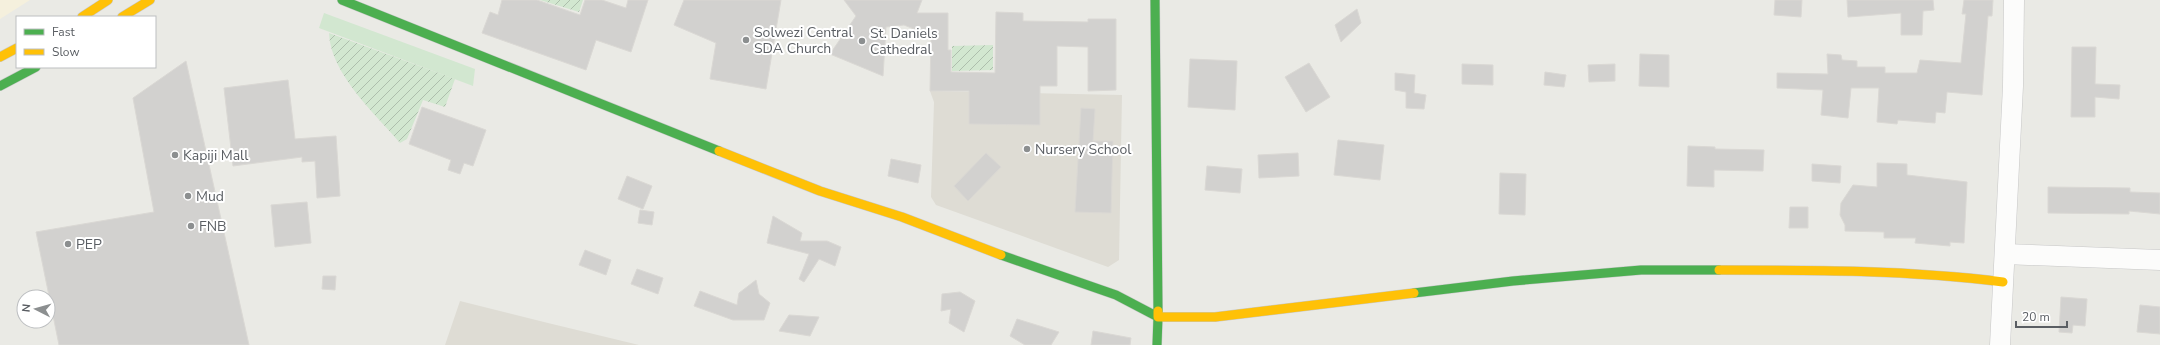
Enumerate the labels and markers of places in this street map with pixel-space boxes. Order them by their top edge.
place label: Solwezi Central SDA Church [754,23,853,58]
place label: St. Daniels Cathedral [870,24,938,59]
marker: Solwezi Central SDA Church [741,35,751,45]
marker: St. Daniels Cathedral [857,36,867,46]
place label: Nursery School [1035,140,1132,159]
marker: Nursery School [1022,144,1032,154]
place label: Kapiji Mall [183,146,249,165]
marker: Kapiji Mall [170,150,180,160]
place label: Mud [196,187,224,206]
marker: Mud [183,191,193,201]
place label: FNB [199,217,227,236]
marker: FNB [186,221,196,231]
place label: PEP [76,235,102,254]
marker: PEP [63,239,73,249]

